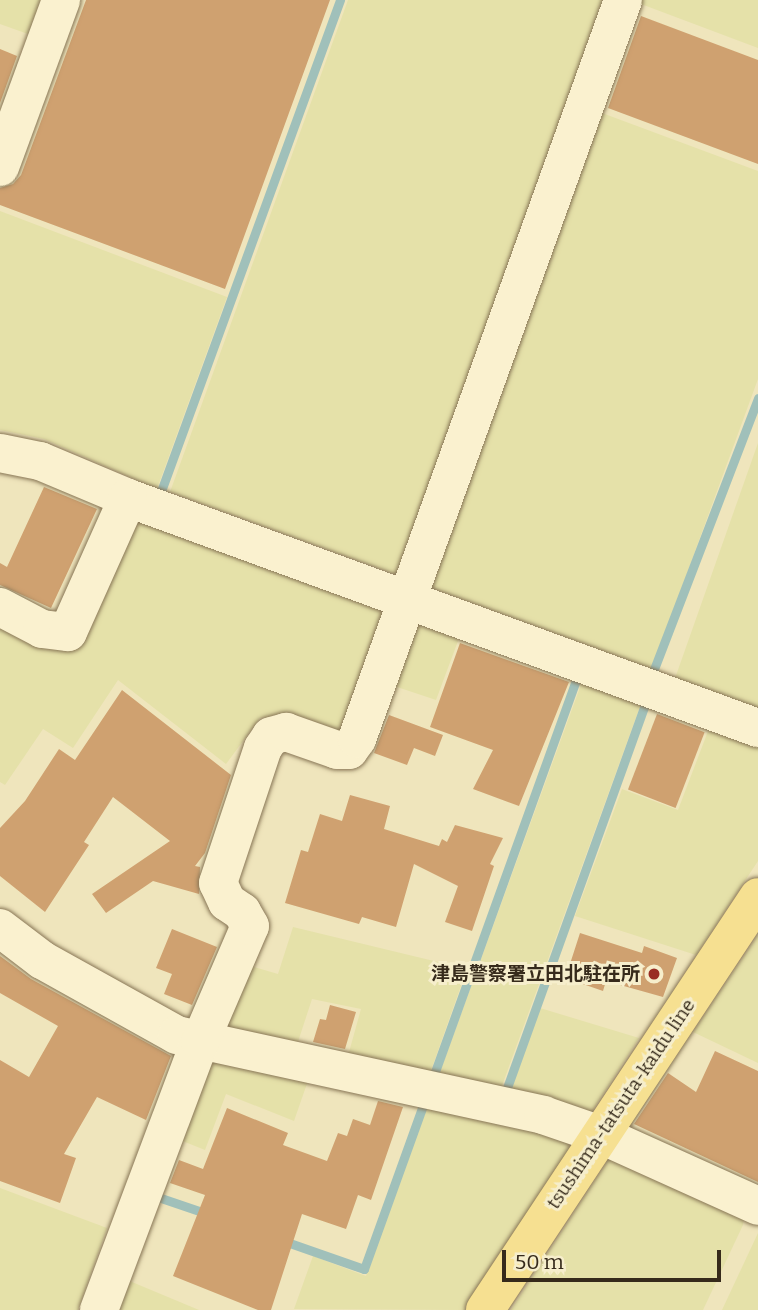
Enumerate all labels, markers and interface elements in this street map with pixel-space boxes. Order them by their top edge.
place label: 津島警察署立田北駐在所 [431,963,640,985]
marker: 津島警察署立田北駐在所 [646,966,662,982]
street label: tsushima-tatsuta-kaidu line [542,995,700,1213]
scale bar [506,1236,725,1280]
text: 50 m [515,1249,564,1275]

